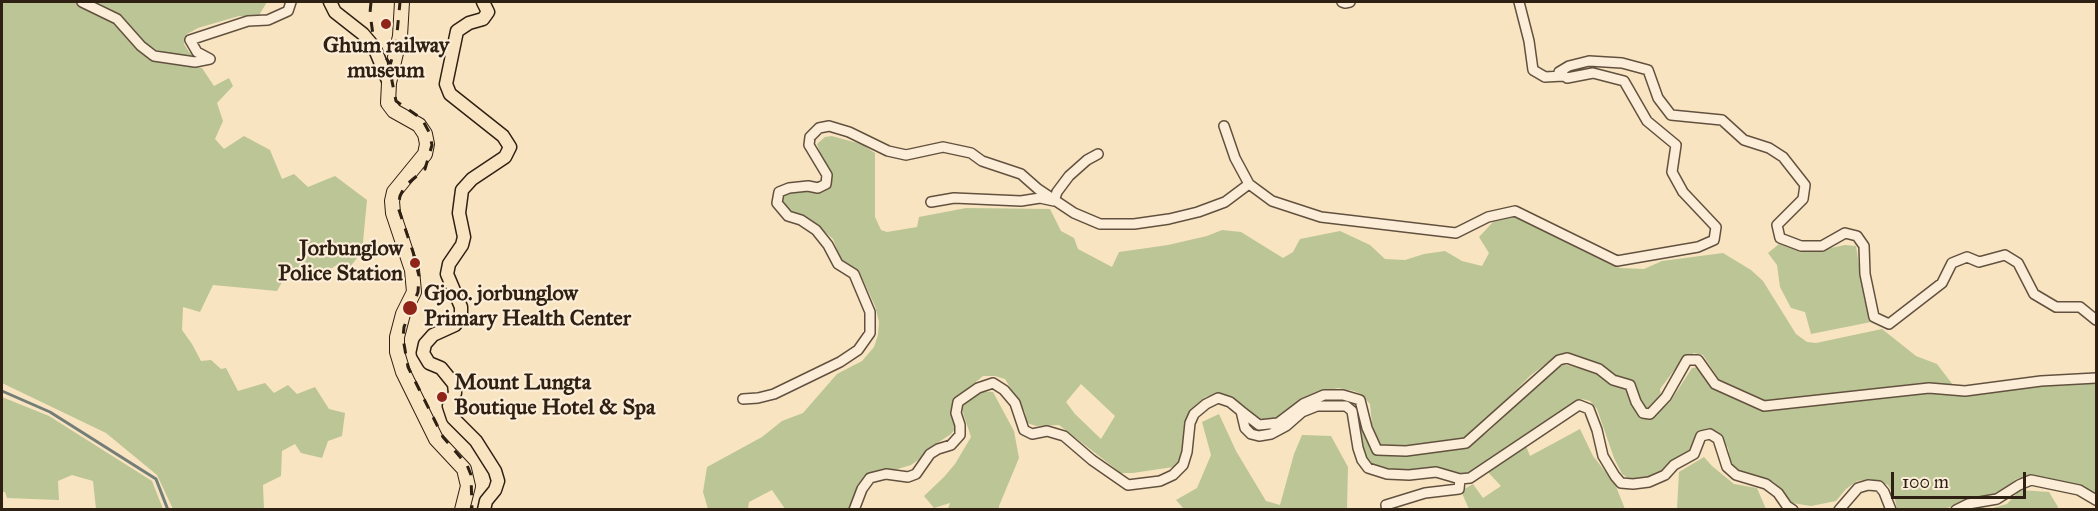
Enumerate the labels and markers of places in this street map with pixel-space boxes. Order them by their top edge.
marker: Ghum railway museum [379,17,393,31]
place label: Ghum railway museum [323,34,449,86]
place label: Jorbunglow Police Station [278,237,403,288]
marker: Jorbunglow Police Station [408,256,422,270]
place label: Gjoo. jorbunglow Primary Health Center [424,282,631,334]
marker: Gjoo. jorbunglow Primary Health Center [401,299,419,317]
place label: Mount Lungta Boutique Hotel & Spa [454,371,655,422]
marker: Mount Lungta Boutique Hotel & Spa [435,390,449,404]

